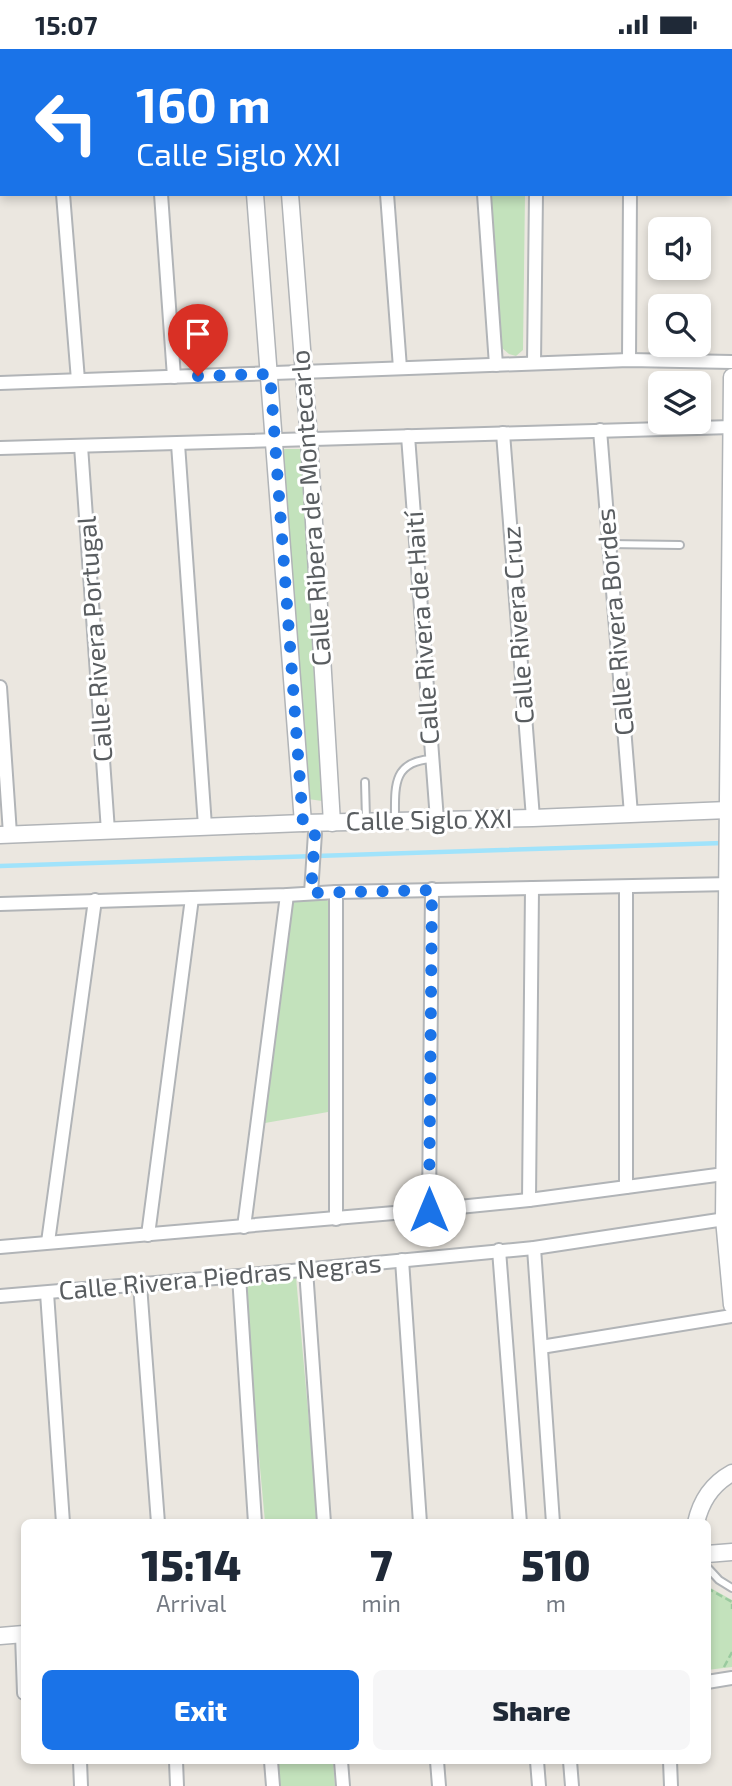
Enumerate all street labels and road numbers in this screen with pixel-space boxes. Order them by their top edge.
street label: Calle Ribera de Montecarlo [283,349,336,667]
street label: Calle Rivera Bordes [588,507,639,737]
street label: Calle Rivera de Haití [397,509,444,746]
street label: Calle Rivera Portugal [69,515,118,763]
street label: Calle Rivera Cruz [494,525,539,725]
street label: Calle Siglo XXI [345,802,513,835]
street label: Calle Rivera Piedras Negras [57,1246,383,1305]

